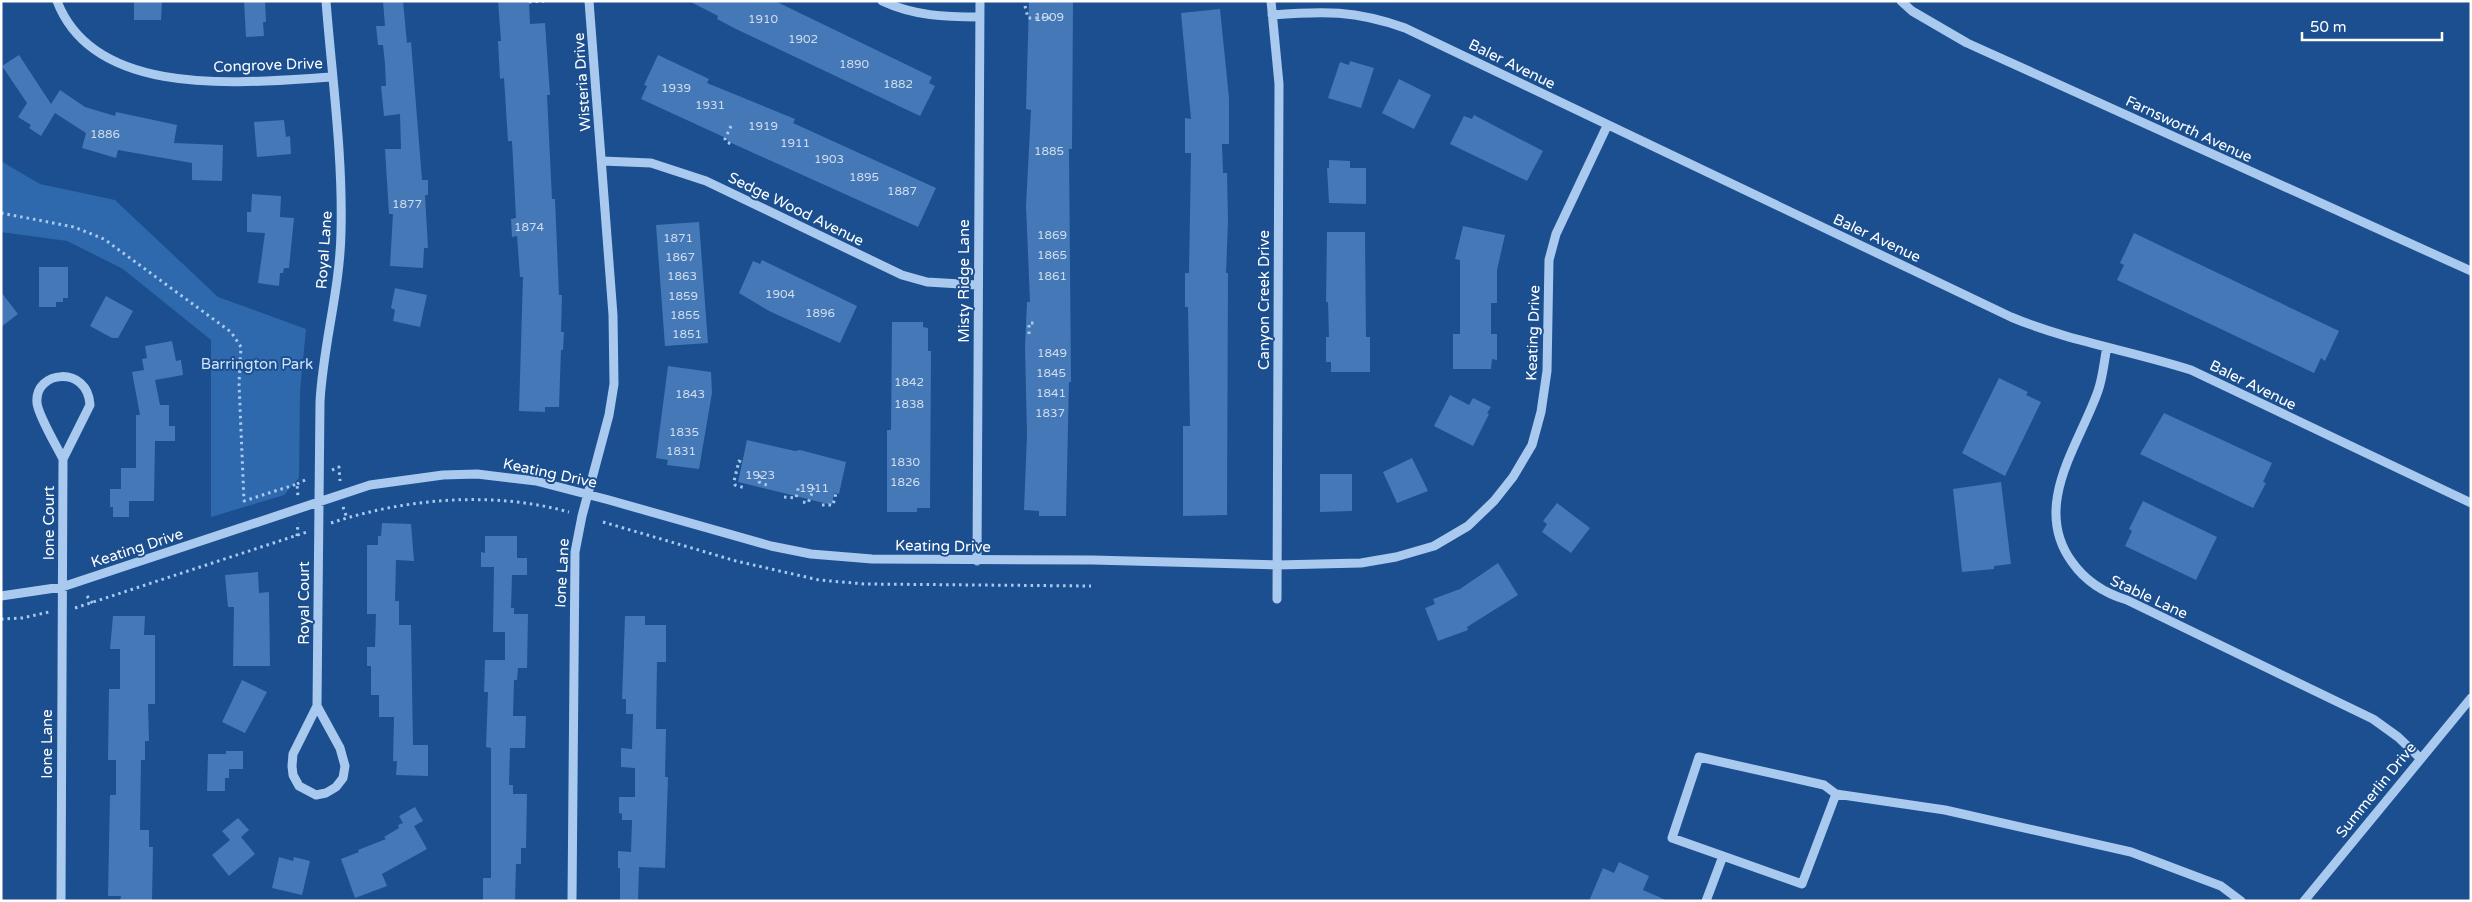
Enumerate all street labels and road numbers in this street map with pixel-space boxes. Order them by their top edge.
street label: Wisteria Drive [570,32,594,132]
street label: Baler Avenue [1466,35,1558,93]
street label: Congrove Drive [213,54,323,76]
street label: Farnsworth Avenue [2123,92,2255,166]
street label: Sedge Wood Avenue [725,168,867,250]
street label: Royal Lane [312,210,336,290]
street label: Baler Avenue [1830,210,1924,266]
street label: Misty Ridge Lane [955,219,973,343]
street label: Canyon Creek Drive [1255,230,1273,370]
street label: Keating Drive [1522,285,1544,381]
street label: Baler Avenue [2207,356,2299,414]
street label: Keating Drive [501,454,599,492]
street label: Ione Court [40,485,58,560]
street label: Keating Drive [89,525,185,571]
street label: Keating Drive [895,536,991,556]
street label: Ione Lane [551,538,573,608]
street label: Royal Court [295,561,313,645]
street label: Stable Lane [2107,571,2191,623]
street label: Ione Lane [38,709,56,779]
street label: Summerlin Drive [2332,739,2420,841]

